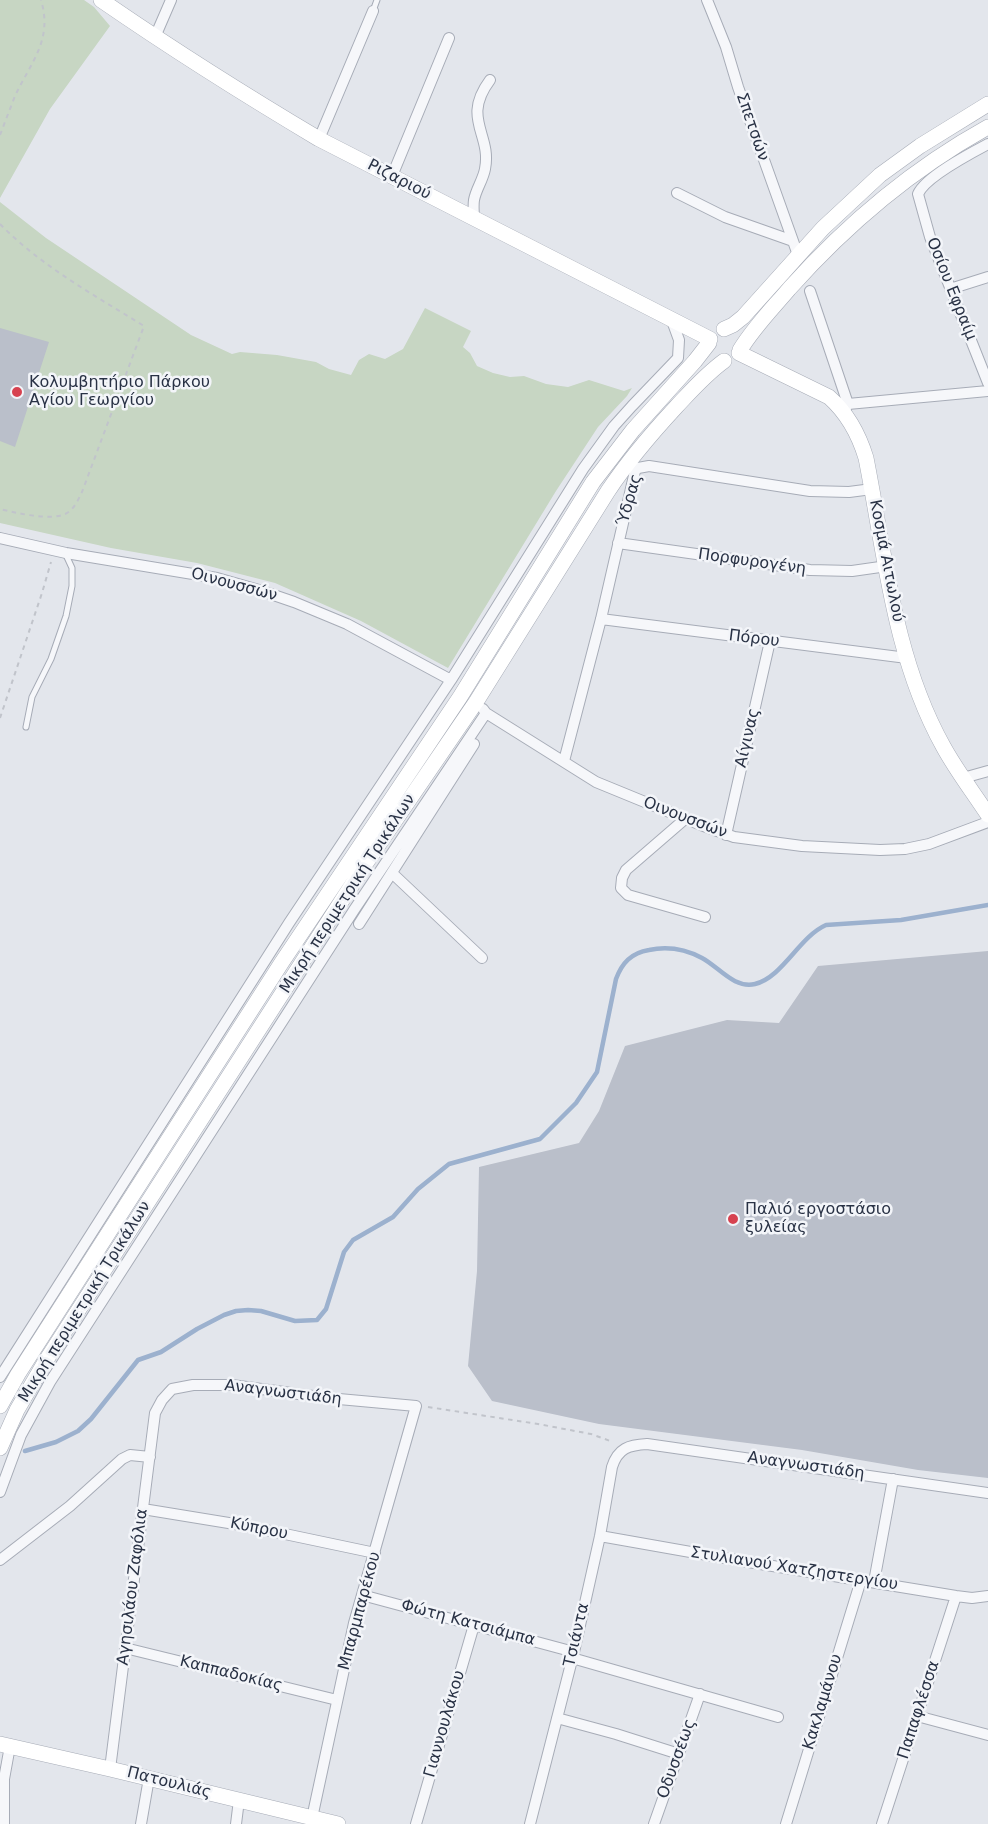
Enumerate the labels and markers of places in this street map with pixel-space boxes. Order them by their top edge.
place label: Κολυμβητήριο Πάρκου Αγίου Γεωργίου [29,373,210,411]
marker: Κολυμβητήριο Πάρκου Αγίου Γεωργίου [10,385,24,399]
place label: Παλιό εργοστάσιο ξυλείας [745,1200,891,1238]
marker: Παλιό εργοστάσιο ξυλείας [726,1212,740,1226]

